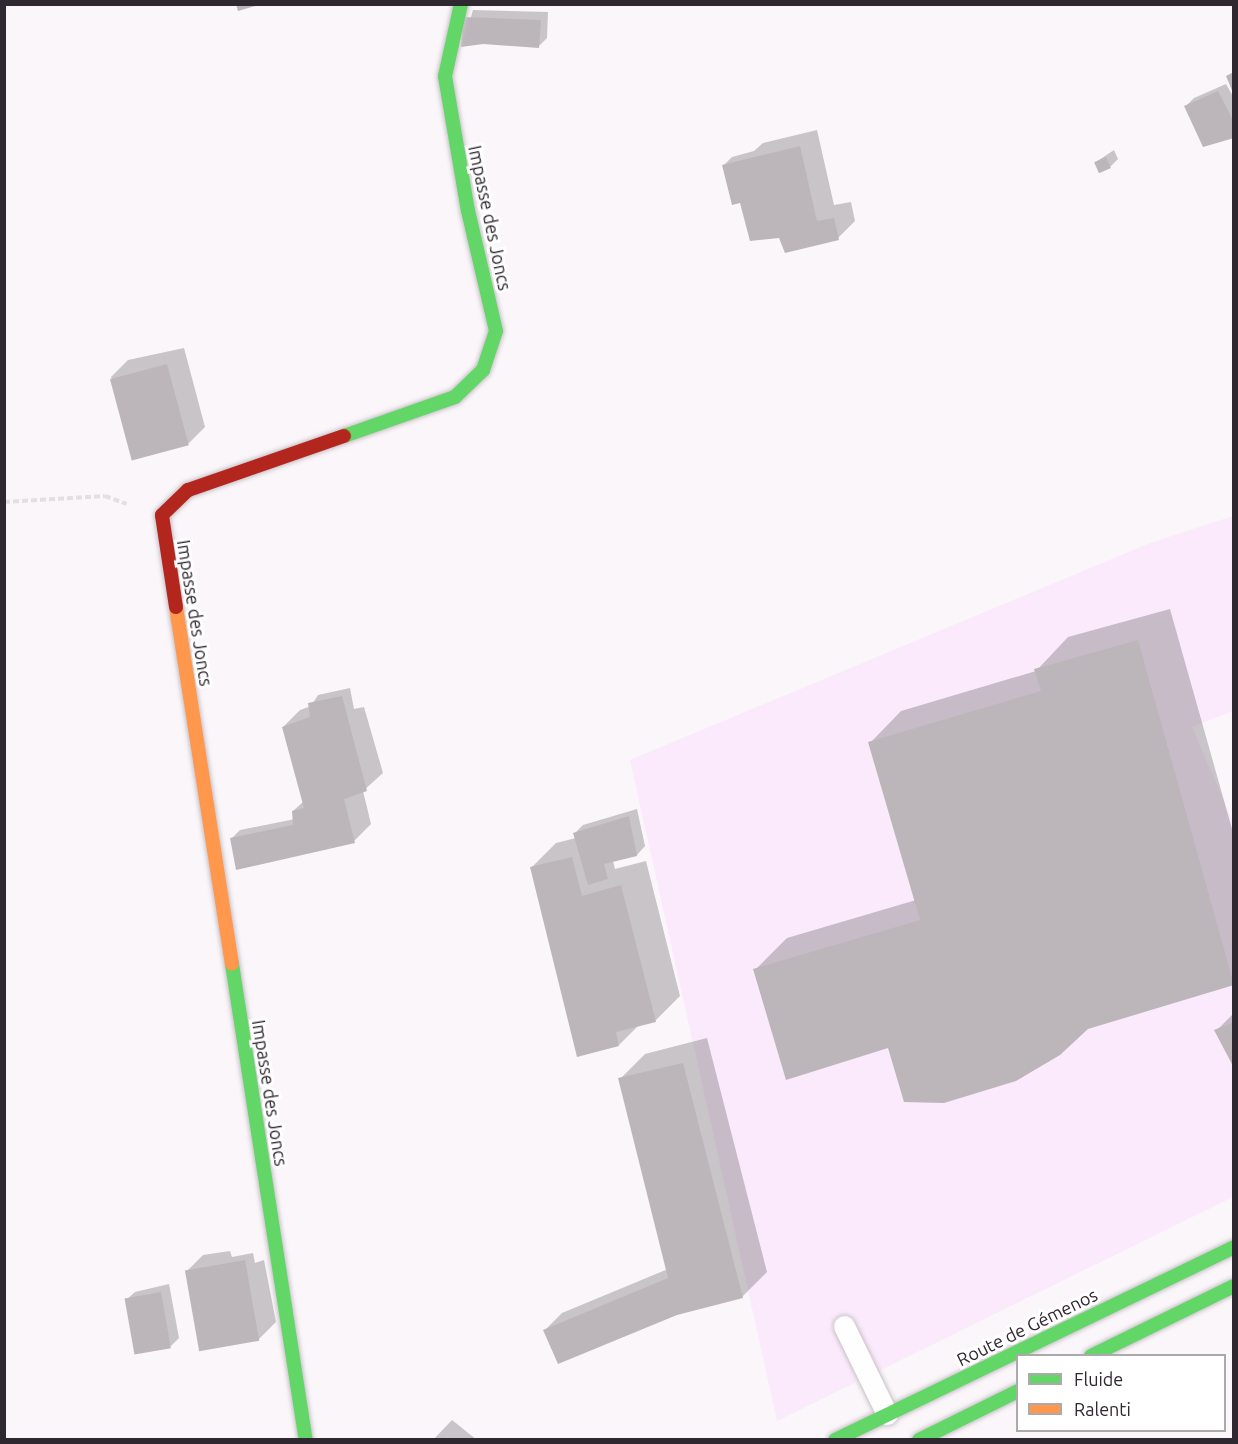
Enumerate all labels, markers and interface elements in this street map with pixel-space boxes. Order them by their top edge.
street label: Impasse des Joncs [464,143,516,293]
street label: Impasse des Joncs [173,538,217,688]
street label: Impasse des Joncs [248,1018,292,1168]
street label: Route de Gémenos [953,1284,1101,1370]
legend [1016,1354,1226,1432]
text: Fluide [1074,1369,1123,1389]
text: Ralenti [1074,1399,1131,1419]

